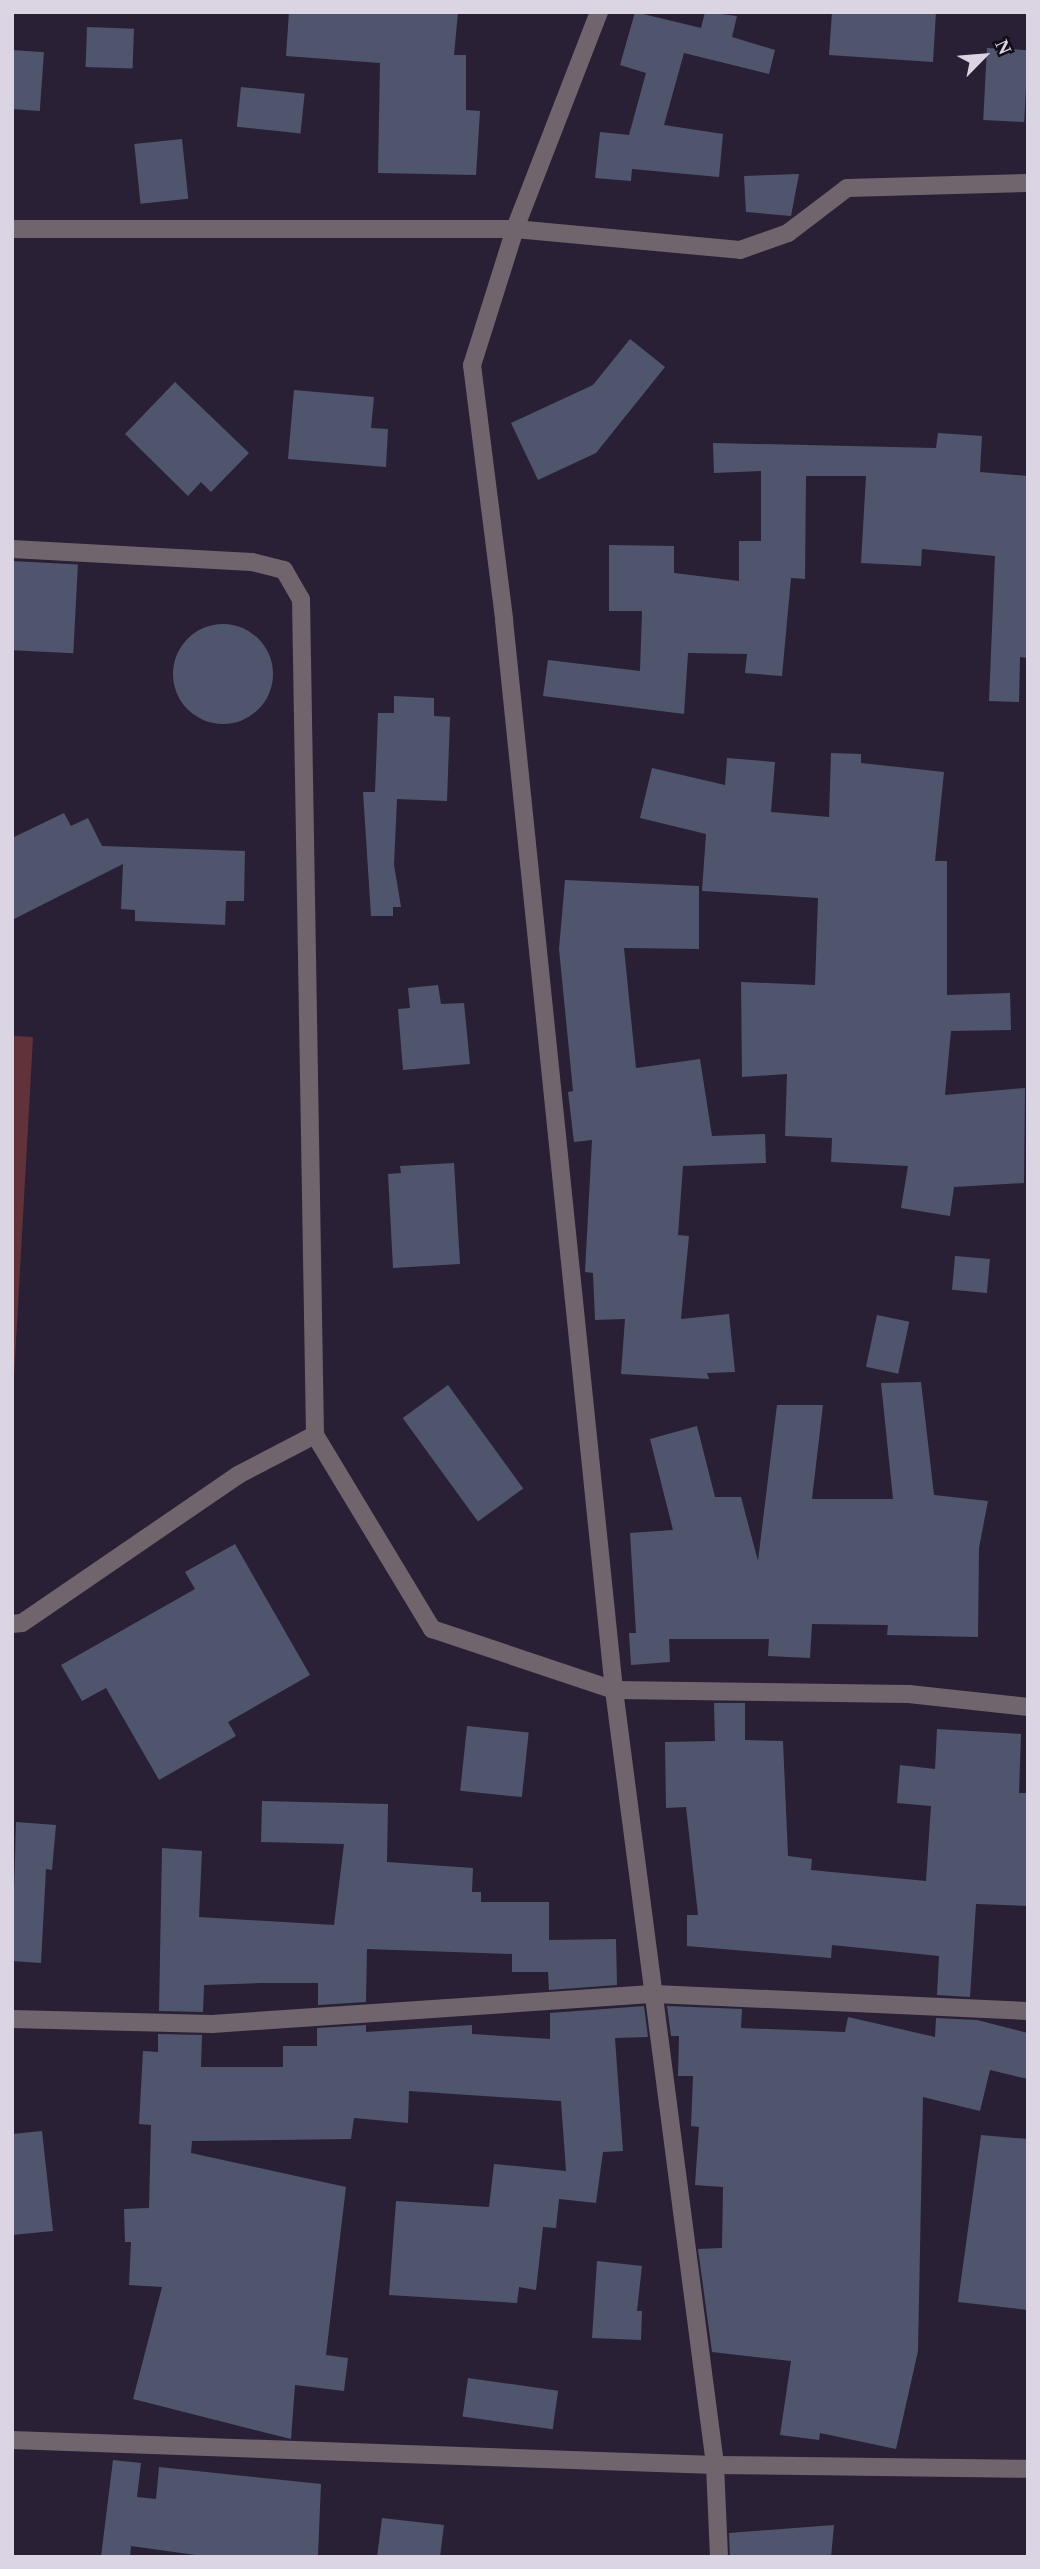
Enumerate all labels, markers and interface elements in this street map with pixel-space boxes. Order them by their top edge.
north arrow [949,21,1019,91]
text: N [991,36,1016,58]

